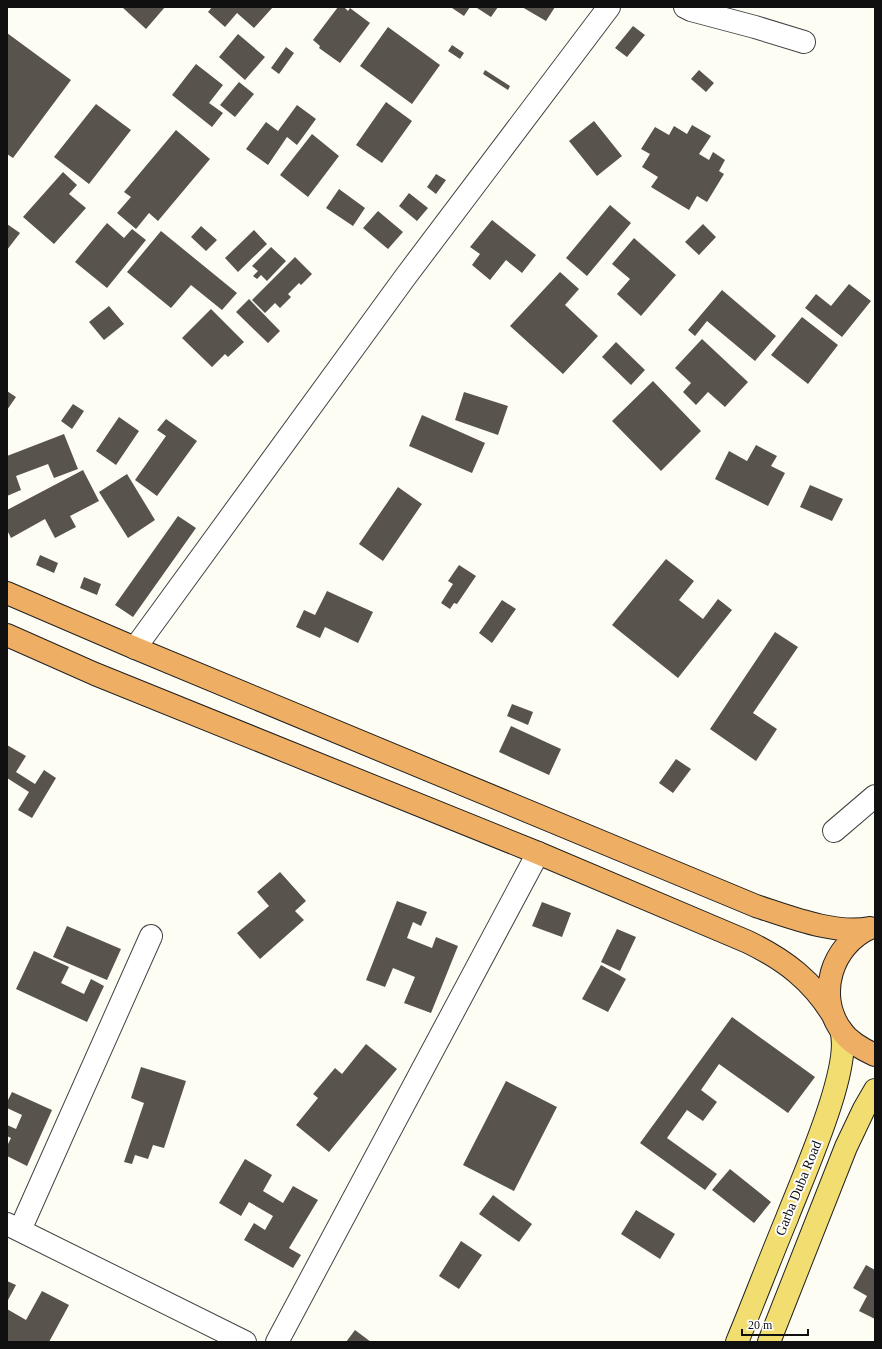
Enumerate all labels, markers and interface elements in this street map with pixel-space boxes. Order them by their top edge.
street label: Garba Duba Road [773,1139,824,1238]
scale bar [742,1311,808,1337]
text: 20 m [748,1318,773,1332]

